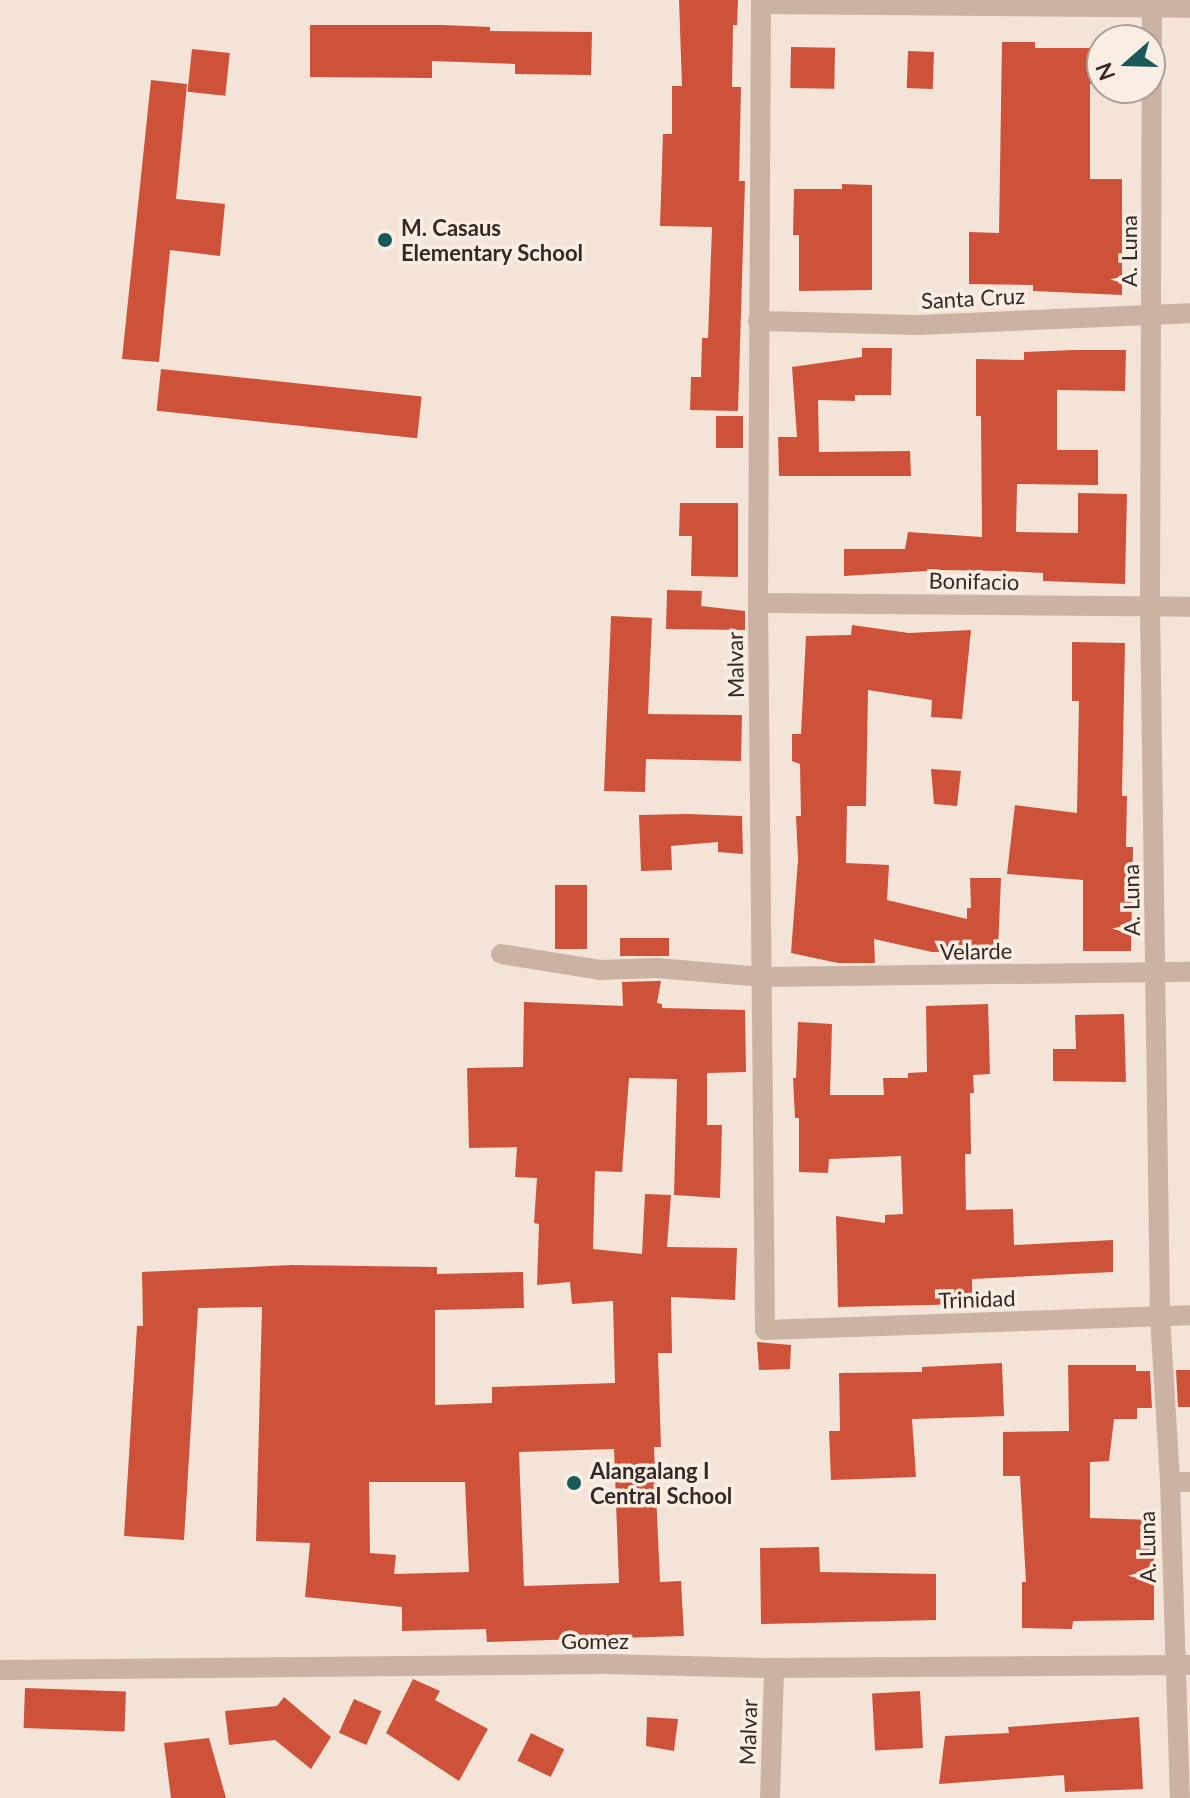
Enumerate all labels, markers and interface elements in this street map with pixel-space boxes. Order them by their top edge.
north arrow [1086,24,1166,104]
text: N [1089,59,1120,84]
place label: M. Casaus Elementary School [401,214,584,266]
street label: A. Luna [1116,215,1142,287]
marker: M. Casaus Elementary School [376,231,394,249]
street label: Santa Cruz [920,282,1026,314]
street label: Bonifacio [928,567,1020,595]
street label: Malvar [721,632,749,698]
street label: A. Luna [1117,864,1145,936]
street label: Velarde [940,937,1012,965]
street label: Trinidad [938,1284,1016,1314]
place label: Alangalang I Central School [590,1457,732,1508]
marker: Alangalang I Central School [565,1474,583,1492]
street label: A. Luna [1133,1511,1161,1583]
street label: Gomez [561,1628,629,1654]
street label: Malvar [734,1698,762,1766]

